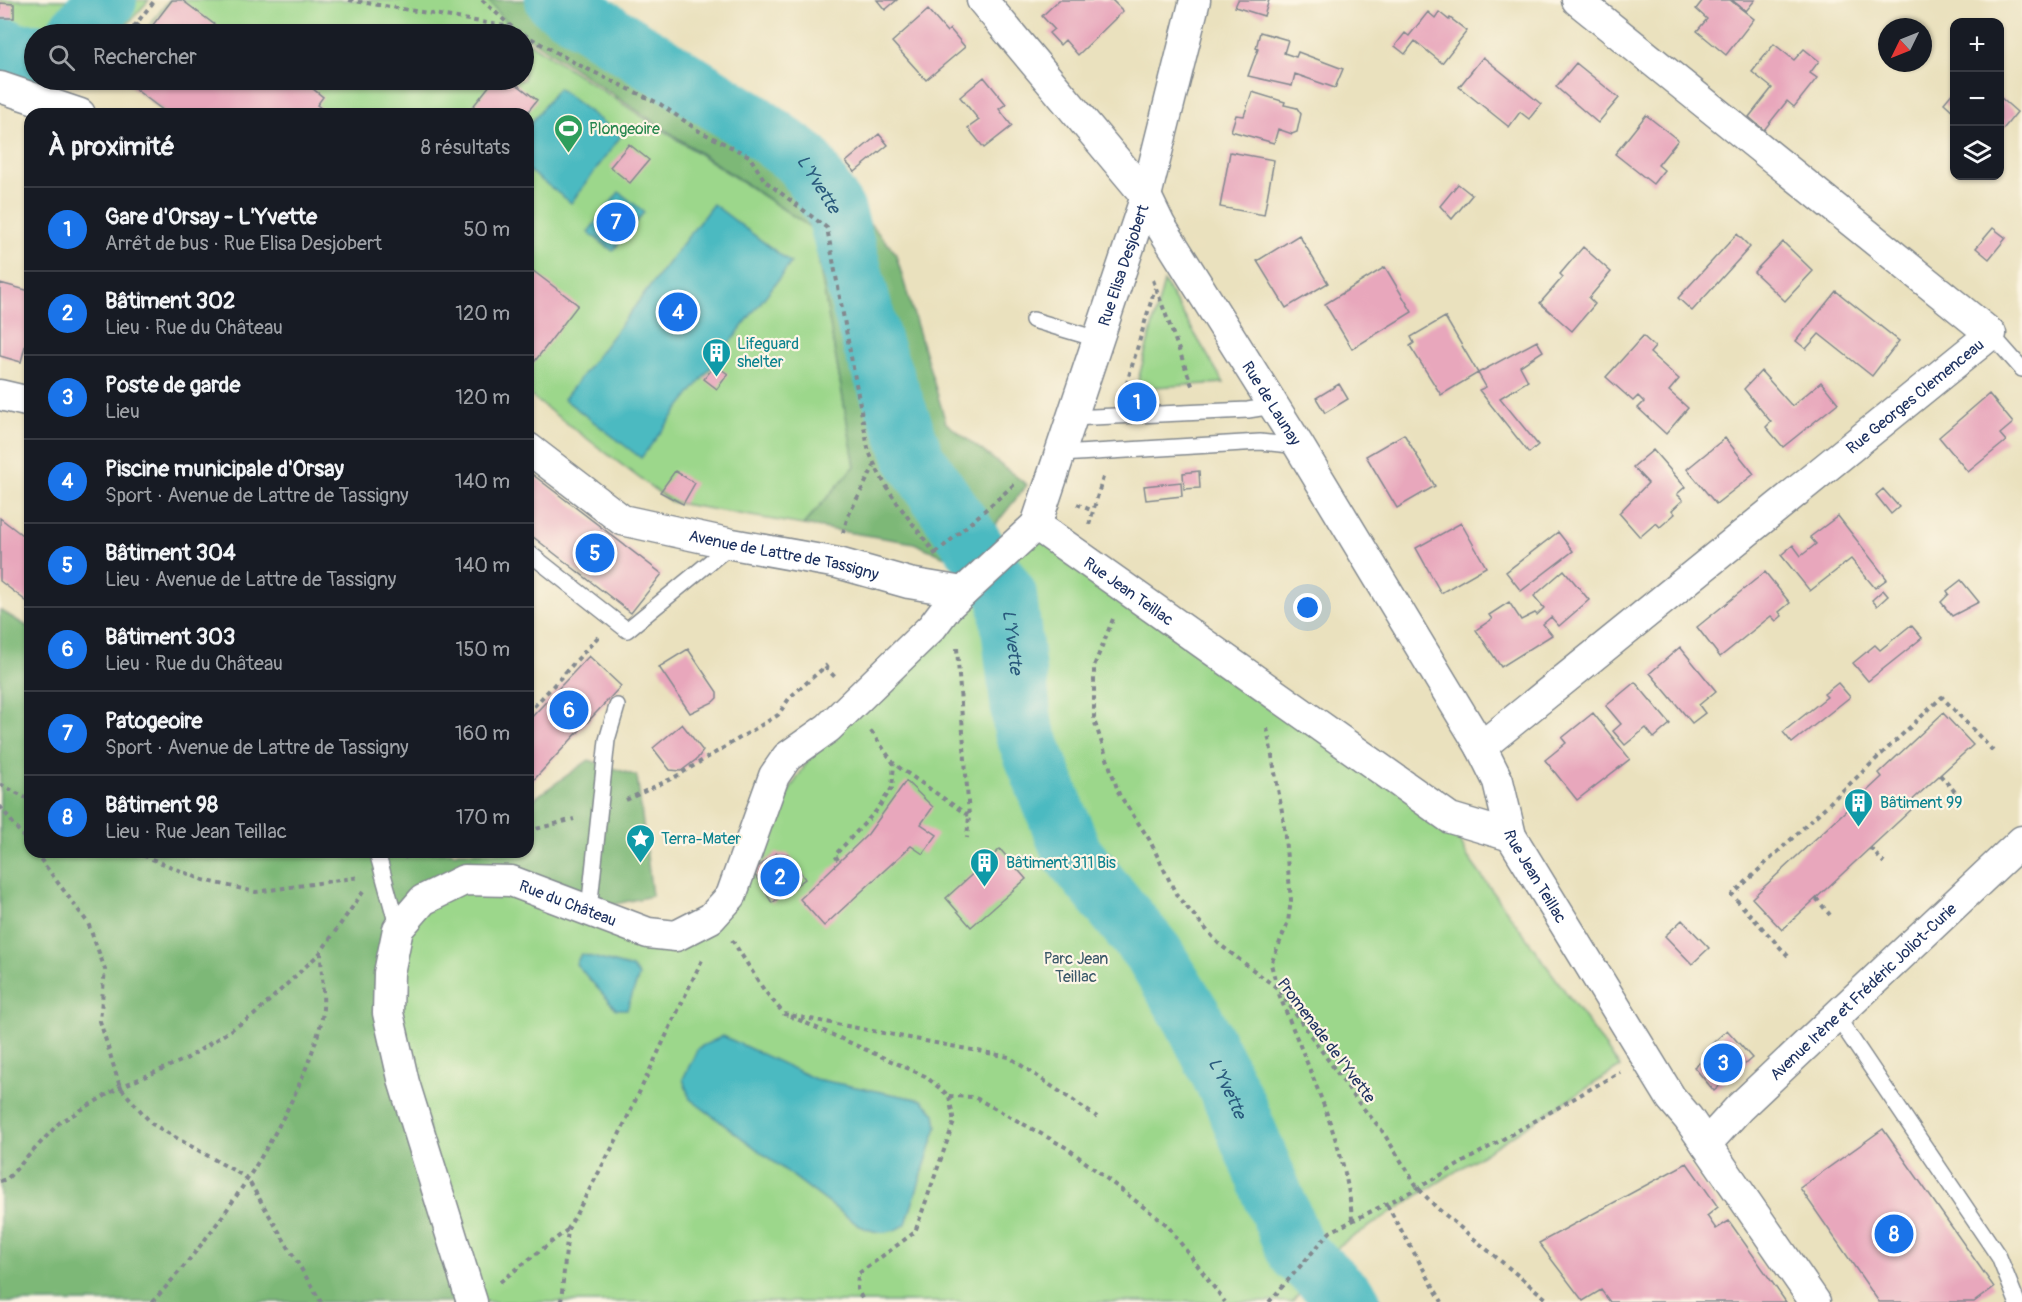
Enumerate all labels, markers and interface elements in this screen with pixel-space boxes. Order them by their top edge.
north arrow [1878,18,1932,72]
map controls [1950,18,2004,180]
button: + [1950,18,2004,72]
search box [24,24,534,90]
icon: search [45,41,78,74]
text: Rechercher [93,43,197,71]
button: − [1950,72,2004,126]
sports icon: Plongeoire [552,112,584,154]
place label: Plongeoire [589,119,660,139]
button: layers [1950,126,2004,180]
text: À proximité [48,131,175,163]
text: 8 résultats [421,135,510,160]
water label: L'Yvette [791,151,846,220]
pin: 7 [596,200,636,244]
street label: Rue Elisa Desjobert [1094,201,1154,329]
text: Gare d'Orsay - L'Yvette [105,203,317,231]
text: 1 [64,217,71,242]
text: 50 m [463,217,510,242]
text: Arrêt de bus · Rue Elisa Desjobert [105,231,382,256]
text: Bâtiment 302 [105,287,235,315]
pin: 4 [658,290,698,334]
text: 2 [62,301,73,326]
text: 120 m [455,301,510,326]
text: Lieu · Rue du Château [105,315,283,340]
place label: Lifeguard shelter [737,334,799,372]
street label: Rue Georges Clemenceau [1842,335,1988,458]
building icon: Lifeguard shelter [700,336,732,378]
street label: Rue de Launay [1237,358,1305,449]
text: Poste de garde [105,371,240,399]
pin: 1 [1118,380,1156,424]
text: 3 [62,385,73,410]
text: 120 m [455,385,510,410]
text: Lieu [105,399,140,424]
text: Piscine municipale d'Orsay [105,455,344,483]
text: 4 [62,469,73,494]
text: 140 m [455,469,510,494]
text: Sport · Avenue de Lattre de Tassigny [105,483,409,508]
street label: Avenue de Lattre de Tassigny [687,526,881,585]
pin: 5 [576,530,614,576]
text: Bâtiment 304 [105,539,236,567]
text: 5 [62,553,73,578]
text: 140 m [455,553,510,578]
street label: Rue Jean Teillac [1080,553,1177,630]
text: Lieu · Avenue de Lattre de Tassigny [105,567,396,592]
your location [1293,593,1322,622]
water label: L'Yvette [997,609,1028,678]
text: Bâtiment 303 [105,623,235,651]
text: 6 [62,637,73,662]
text: 150 m [456,637,510,662]
text: Lieu · Rue du Château [105,651,283,676]
pin: 6 [550,688,588,732]
text: Patogeoire [105,707,202,735]
text: 7 [62,721,73,746]
text: 160 m [455,721,510,746]
text: Sport · Avenue de Lattre de Tassigny [105,735,409,760]
building icon: Bâtiment 99 [1843,786,1875,828]
text: Bâtiment 98 [105,791,218,819]
place label: Bâtiment 99 [1880,793,1963,813]
text: 8 [62,805,73,830]
text: 170 m [456,805,510,830]
text: Lieu · Rue Jean Teillac [105,819,287,844]
place icon: Terra-Mater [624,822,656,864]
street label: Rue Jean Teillac [1499,828,1571,927]
place label: Terra-Mater [661,829,741,849]
building icon: Bâtiment 311 Bis [969,846,1001,888]
place label: Bâtiment 311 Bis [1006,853,1116,873]
pin: 2 [760,854,800,900]
street label: Rue du Château [516,876,619,931]
street label: Avenue Irène et Frédéric Joliot-Curie [1766,899,1961,1085]
park label: Parc Jean Teillac [1044,949,1108,987]
street label: Promenade de l'Yvette [1273,974,1380,1107]
pin: 3 [1704,1040,1742,1086]
water label: L'Yvette [1202,1054,1252,1124]
pin: 8 [1874,1212,1914,1256]

